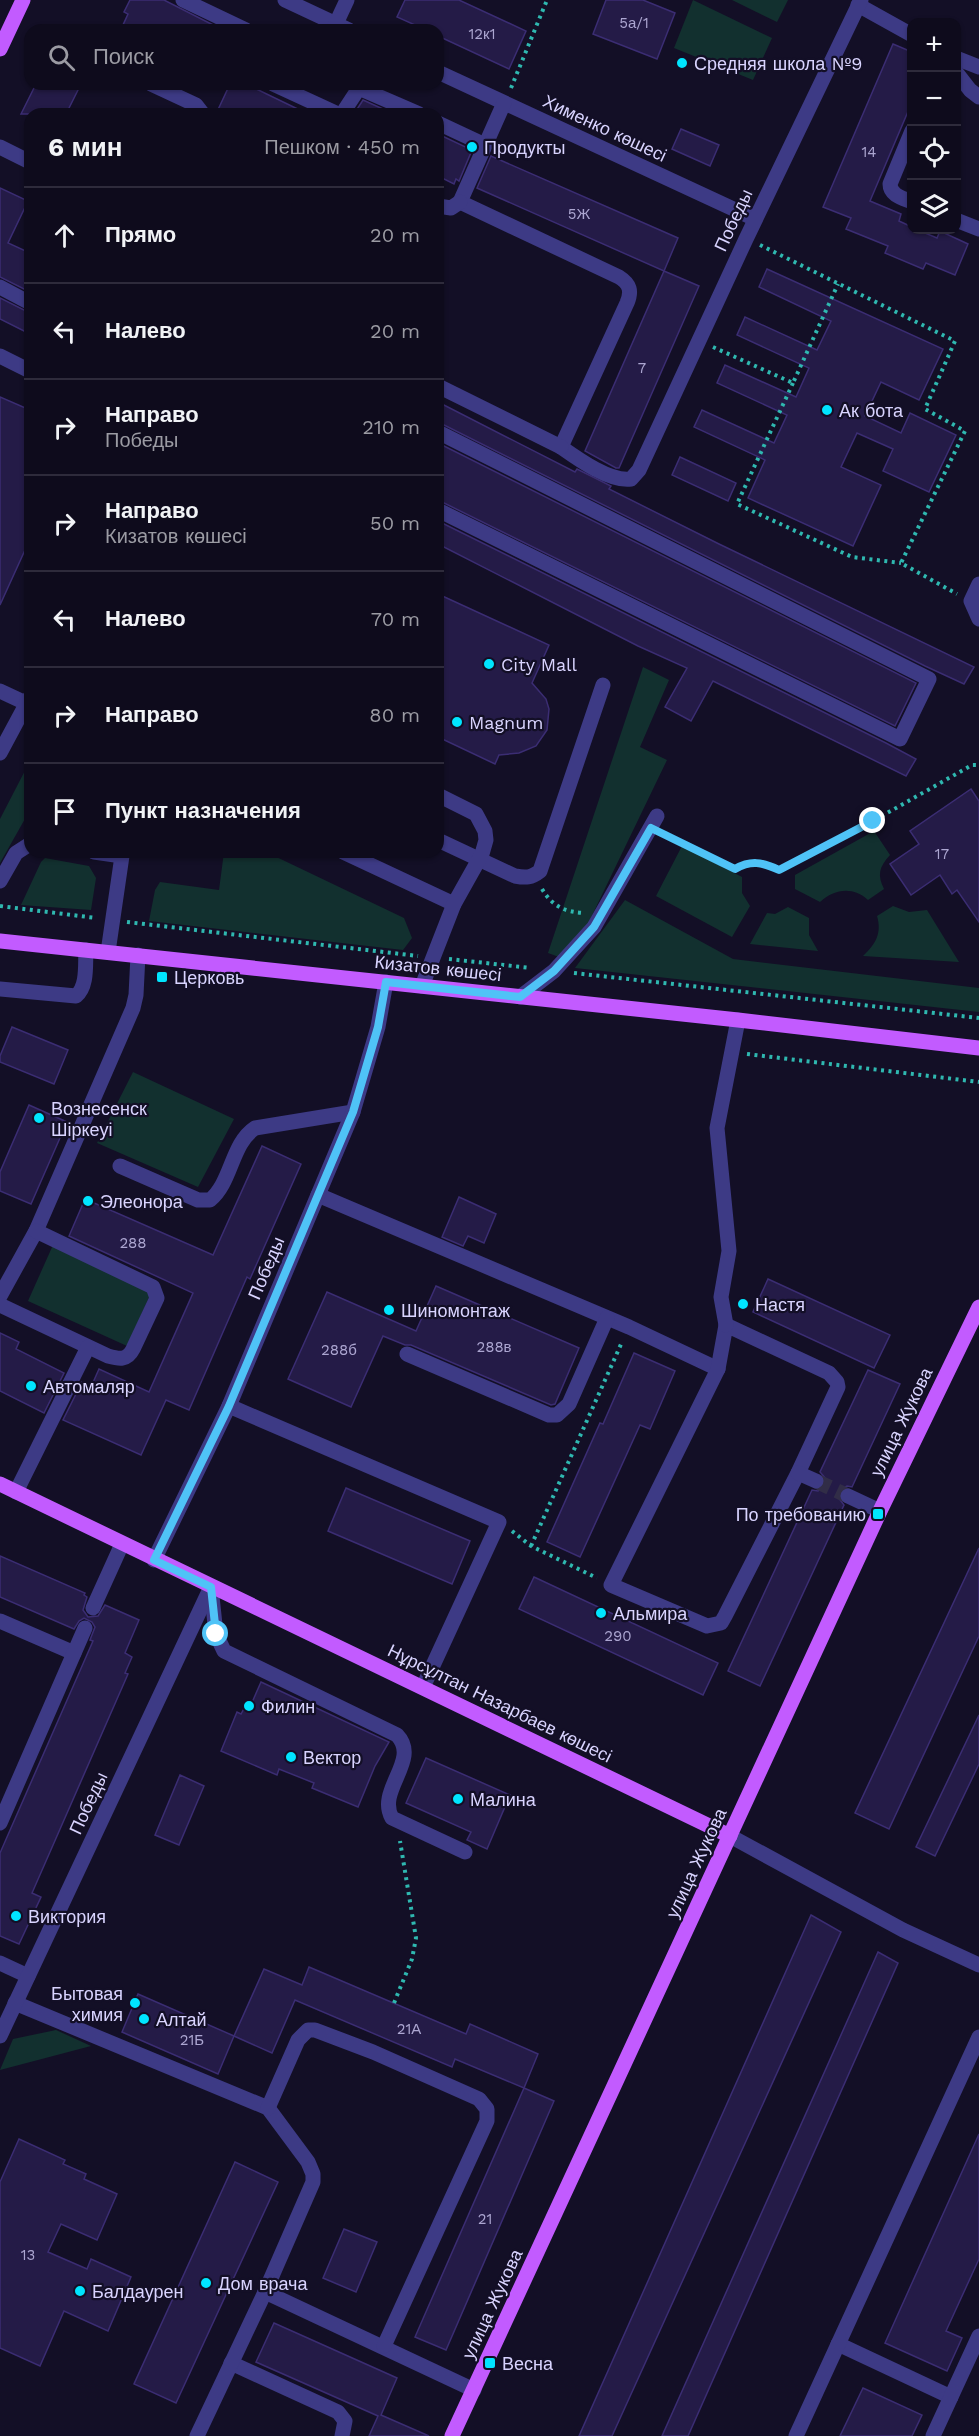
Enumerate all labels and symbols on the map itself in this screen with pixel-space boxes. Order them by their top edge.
house number: 5а/1 [619,14,649,32]
house number: 12к1 [468,25,496,43]
place label: Средняя школа №9 [694,53,862,74]
marker: Средняя школа №9 [675,56,689,70]
street label: Хименко көшесі [540,90,670,166]
place label: Продукты [484,137,565,158]
marker: Продукты [465,140,479,154]
house number: 14 [861,143,877,161]
street label: Победы [710,186,756,254]
house number: 5Ж [568,205,590,223]
house number: 7 [638,359,646,377]
place label: Ак бота [839,400,904,421]
marker: Ак бота [820,403,834,417]
place label: City Mall [501,654,578,675]
marker: City Mall [482,657,496,671]
place label: Magnum [469,712,543,733]
marker: Magnum [450,715,464,729]
route end [859,807,885,833]
house number: 17 [935,845,949,863]
street label: Кизатов көшесі [374,951,502,985]
place label: Церковь [174,967,244,988]
marker: Церковь [155,970,169,984]
place label: Вознесенск Шіркеуі [51,1098,147,1140]
marker: Вознесенск Шіркеуі [32,1111,46,1125]
place label: Элеонора [100,1191,184,1212]
marker: Элеонора [81,1194,95,1208]
street label: Победы [243,1233,289,1303]
house number: 288 [119,1234,147,1252]
place label: Настя [755,1294,805,1315]
marker: Настя [736,1297,750,1311]
place label: Шиномонтаж [401,1300,510,1321]
marker: Шиномонтаж [382,1303,396,1317]
house number: 288в [476,1338,512,1356]
house number: 288б [321,1341,357,1359]
street label: улица Жукова [866,1363,937,1480]
place label: Автомаляр [43,1376,135,1397]
marker: Автомаляр [24,1379,38,1393]
place label: По требованию [736,1504,866,1525]
marker: По требованию [871,1507,885,1521]
place label: Альмира [613,1603,688,1624]
marker: Альмира [594,1606,608,1620]
route start [202,1620,228,1646]
house number: 290 [604,1627,632,1645]
street label: Нұрсұлтан Назарбаев көшесі [385,1639,615,1767]
place label: Филин [261,1696,315,1717]
marker: Филин [242,1699,256,1713]
place label: Вектор [303,1747,361,1768]
marker: Вектор [284,1750,298,1764]
street label: Победы [65,1769,111,1837]
place label: Малина [470,1789,537,1810]
marker: Малина [451,1792,465,1806]
street label: улица Жукова [661,1804,731,1921]
place label: Виктория [28,1906,106,1927]
marker: Виктория [9,1909,23,1923]
place label: Бытовая химия [51,1983,123,2025]
marker: Бытовая химия [128,1996,142,2010]
place label: Алтай [156,2009,207,2030]
marker: Алтай [137,2012,151,2026]
house number: 21А [397,2020,421,2038]
house number: 21Б [180,2031,204,2049]
house number: 21 [478,2210,492,2228]
street label: улица Жукова [457,2245,527,2362]
house number: 13 [21,2246,35,2264]
place label: Дом врача [218,2273,308,2294]
marker: Дом врача [199,2276,213,2290]
place label: Балдаурен [92,2281,183,2302]
marker: Балдаурен [73,2284,87,2298]
place label: Весна [502,2353,554,2374]
marker: Весна [483,2356,497,2370]

